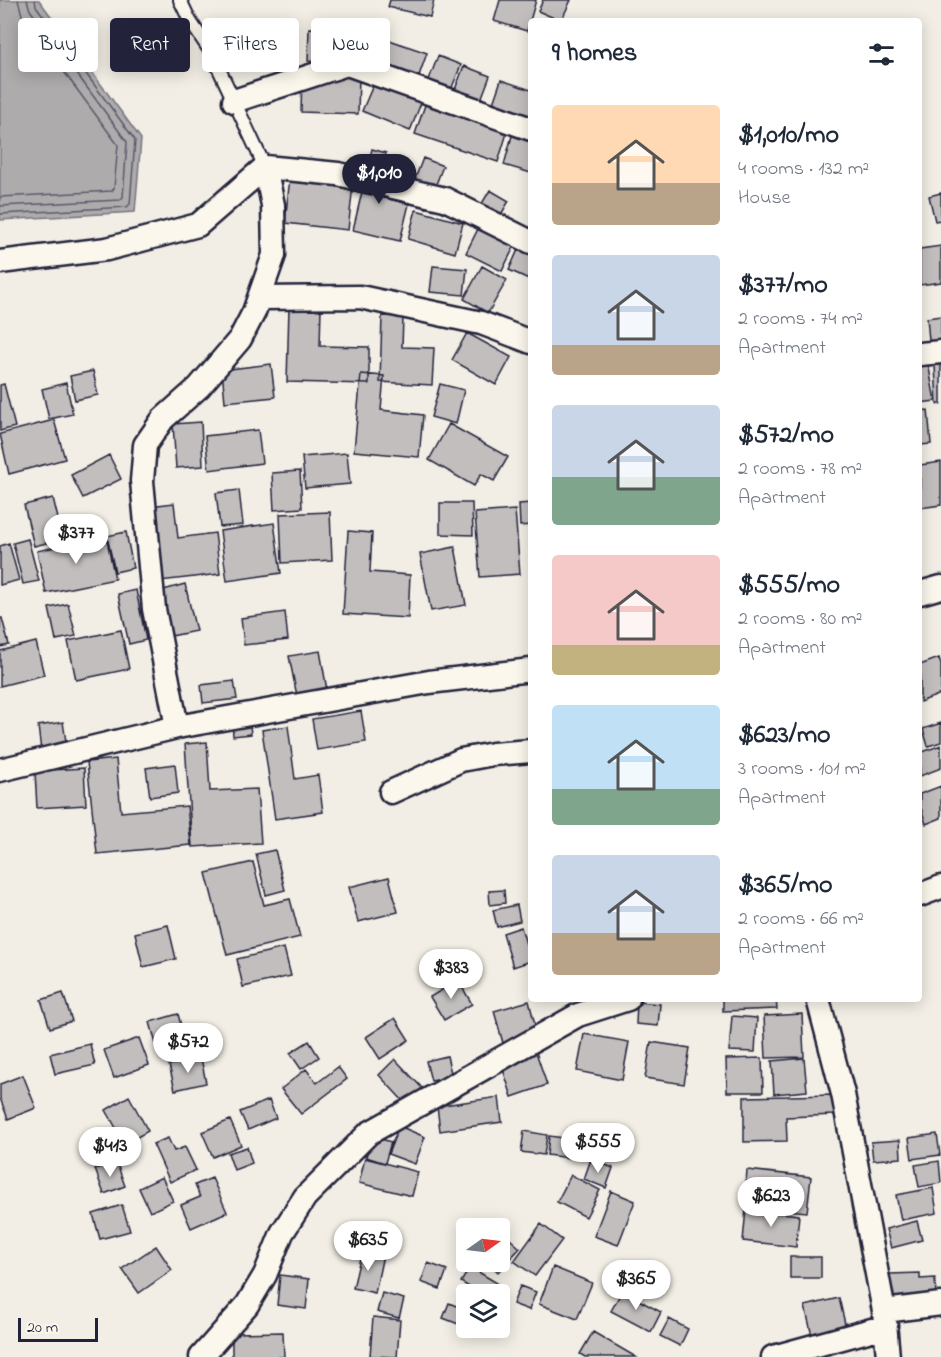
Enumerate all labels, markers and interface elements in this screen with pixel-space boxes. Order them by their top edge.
chip: Buy [18,18,98,72]
chip: Rent [110,18,190,72]
chip: Filters [202,18,299,72]
chip: New [311,18,390,72]
text: 9 homes [552,35,637,73]
icon: filters [865,38,898,71]
text: $1,010/mo [738,117,839,155]
icon: home [600,129,672,201]
pin: $1,010 [330,154,428,205]
text: 4 rooms · 132 m² [738,155,869,184]
text: $1,010 [356,159,402,188]
text: House [738,184,791,213]
text: $377/mo [738,267,828,305]
icon: home [600,279,672,351]
text: 2 rooms · 74 m² [738,305,863,334]
text: Apartment [738,334,826,363]
text: $572/mo [738,417,834,455]
icon: home [600,429,672,501]
text: 2 rooms · 78 m² [738,455,862,484]
text: Apartment [738,484,826,513]
pin: $377 [40,514,112,565]
text: $377 [58,519,94,548]
text: $555/mo [738,567,840,605]
icon: home [600,579,672,651]
text: 2 rooms · 80 m² [738,605,863,634]
text: Apartment [738,634,826,663]
text: $623/mo [738,717,831,755]
icon: home [600,729,672,801]
text: 3 rooms · 101 m² [738,755,866,784]
text: Apartment [738,784,826,813]
text: $365/mo [738,867,833,905]
icon: home [600,879,672,951]
text: 2 rooms · 66 m² [738,905,864,934]
text: Apartment [738,934,826,963]
pin: $383 [415,949,487,1000]
text: $383 [433,954,469,983]
pin: $572 [152,1023,224,1074]
text: $572 [167,1028,209,1057]
pin: $555 [562,1123,634,1174]
pin: $413 [74,1127,146,1178]
text: $555 [575,1128,621,1157]
text: $413 [93,1132,127,1161]
pin: $623 [735,1177,807,1228]
text: $623 [751,1182,791,1211]
north arrow [456,1218,510,1272]
map controls [456,1218,510,1338]
pin: $635 [332,1221,404,1272]
text: $635 [348,1226,388,1255]
pin: $365 [600,1260,672,1311]
text: $365 [616,1265,656,1294]
button: layers [456,1284,510,1338]
scale bar [18,1315,98,1342]
text: 20 m [27,1316,58,1340]

